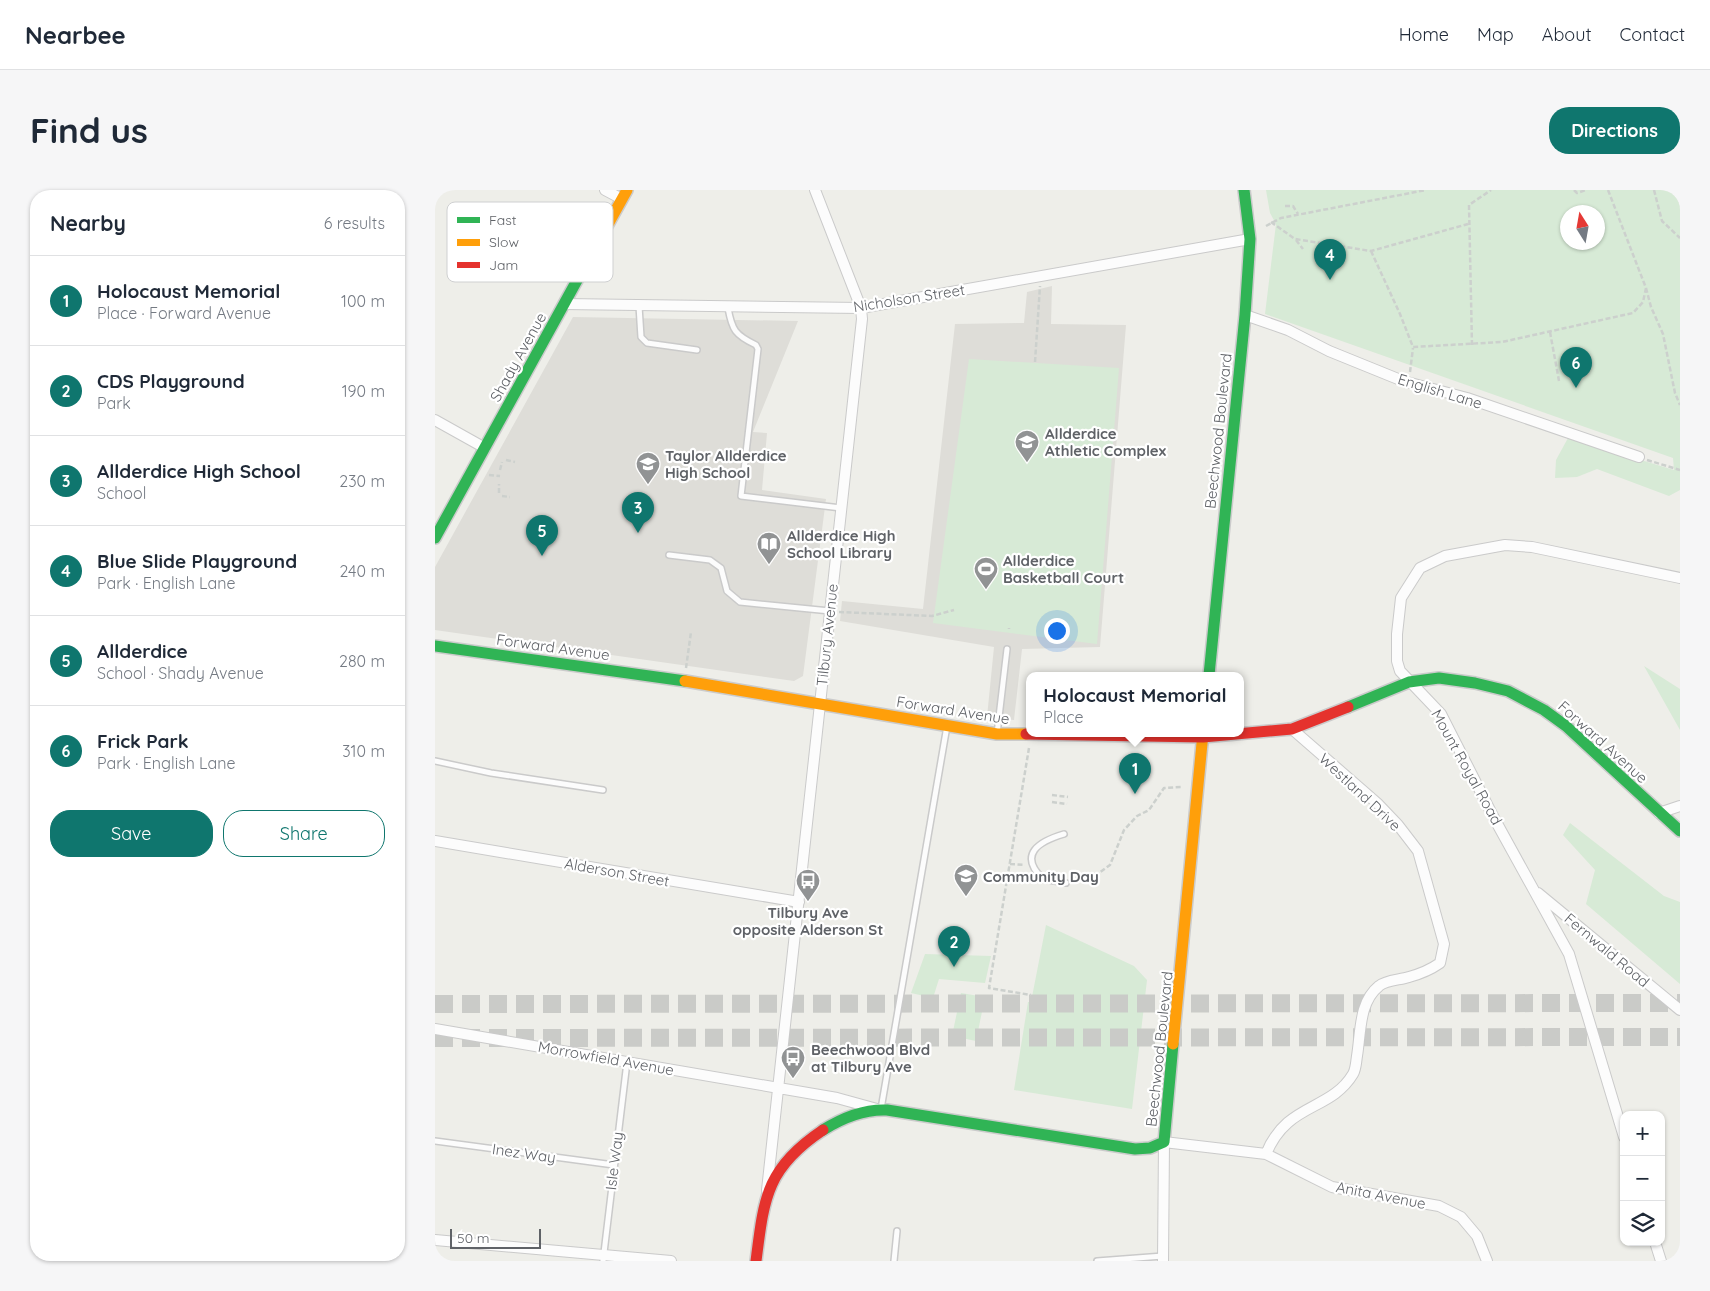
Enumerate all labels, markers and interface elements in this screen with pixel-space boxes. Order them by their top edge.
text: Nearbee [25,20,126,50]
text: Home [1399,23,1449,46]
text: Map [1477,23,1514,46]
text: About [1542,23,1592,46]
text: Contact [1620,23,1685,46]
button: Directions [1549,107,1680,154]
text: Find us [30,108,148,152]
legend [447,202,613,282]
north arrow [1560,205,1605,250]
text: Nearby [50,210,126,236]
text: Fast [489,211,517,229]
text: 6 results [324,213,385,233]
text: Slow [489,233,519,251]
pin: 4 [1314,239,1346,280]
text: Jam [489,256,518,274]
text: Holocaust Memorial [97,279,280,303]
street label: Nicholson Street [852,280,966,316]
text: 1 [63,291,69,311]
text: 100 m [341,291,385,311]
text: Place · Forward Avenue [97,303,271,323]
street label: Shady Avenue [486,309,550,405]
pin: 6 [1560,347,1592,388]
street label: Beechwood Boulevard [1200,352,1236,510]
text: CDS Playground [97,369,245,393]
street label: English Lane [1396,369,1484,413]
text: 2 [61,381,71,401]
text: 190 m [342,381,385,401]
text: Park [97,393,131,413]
place label: Allderdice Athletic Complex [1045,424,1167,460]
school or university icon: Allderdice Athletic Complex [1014,429,1040,463]
place label: Taylor Allderdice High School [665,446,787,482]
school or university icon: Taylor Allderdice High School [635,451,661,485]
text: Allderdice High School [97,459,301,483]
text: 3 [62,471,70,491]
text: 230 m [339,471,385,491]
text: School [97,483,146,503]
pin: 3 [622,492,654,533]
pin: 5 [526,515,558,556]
place label: Allderdice High School Library [787,526,895,562]
library icon: Allderdice High School Library [756,531,782,565]
text: Blue Slide Playground [97,549,297,573]
place label: Allderdice Basketball Court [1003,551,1124,587]
sports icon: Allderdice Basketball Court [973,556,999,590]
text: 4 [61,561,71,581]
text: 240 m [339,561,385,581]
text: Park · English Lane [97,573,236,593]
street label: Tilbury Avenue [812,583,842,687]
your location [1044,618,1070,644]
street label: Forward Avenue [495,630,611,664]
text: Allderdice [97,639,188,663]
text: 5 [61,651,71,671]
text: 280 m [339,651,385,671]
text: School · Shady Avenue [97,663,264,683]
popup [1026,672,1244,737]
text: Holocaust Memorial [1043,683,1227,707]
street label: Forward Avenue [895,692,1011,728]
street label: Forward Avenue [1554,697,1652,787]
street label: Mount Royal Road [1427,706,1507,828]
text: Place [1043,707,1084,727]
text: Frick Park [97,729,189,753]
text: 6 [62,741,70,761]
text: 310 m [342,741,385,761]
street label: Westland Drive [1315,749,1405,835]
text: Park · English Lane [97,753,236,773]
pin: 1 [1119,753,1151,794]
button: Save [50,810,213,857]
button: Share [223,810,385,857]
street label: Alderson Street [563,853,671,891]
school or university icon: Community Day [953,863,979,897]
place label: Community Day [983,867,1099,886]
bus stop icon: Tilbury Ave opposite Alderson St [795,868,821,902]
place label: Tilbury Ave opposite Alderson St [733,903,883,939]
street label: Fernwald Road [1561,909,1653,991]
pin: 2 [938,926,970,967]
street label: Beechwood Boulevard [1141,970,1177,1128]
street label: Morrowfield Avenue [536,1037,676,1079]
place label: Beechwood Blvd at Tilbury Ave [811,1040,930,1076]
bus stop icon: Beechwood Blvd at Tilbury Ave [780,1045,806,1079]
map controls [1620,1111,1665,1246]
button: + [1620,1111,1665,1156]
street label: Isle Way [601,1131,627,1191]
street label: Inez Way [491,1139,557,1167]
button: − [1620,1156,1665,1201]
street label: Anita Avenue [1334,1177,1428,1213]
button: layers [1620,1201,1665,1246]
scale bar [450,1226,541,1249]
text: 50 m [457,1229,490,1247]

